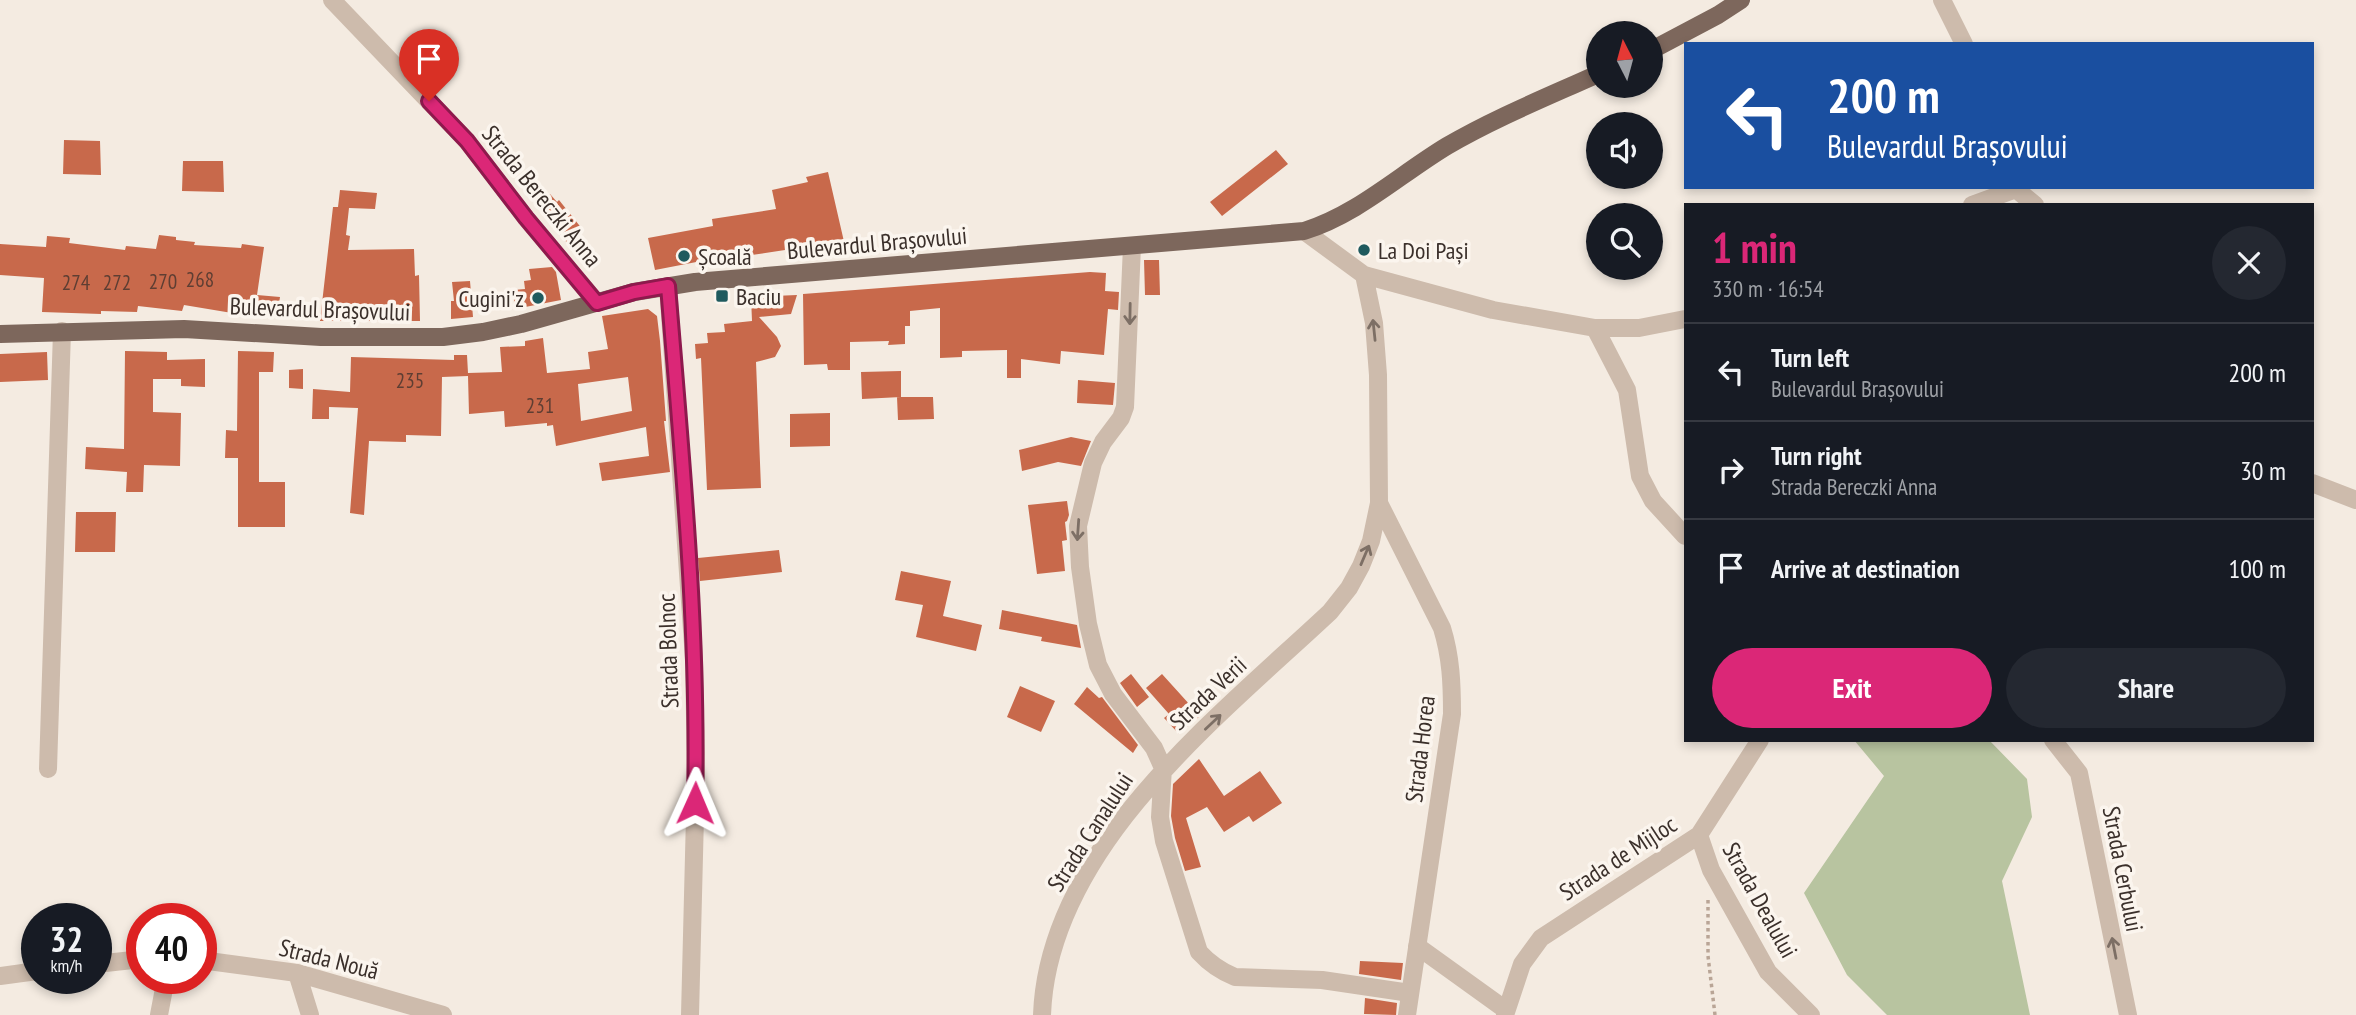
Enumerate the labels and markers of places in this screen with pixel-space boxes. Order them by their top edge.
pin [399,29,459,101]
place label: La Doi Pași [1378,235,1469,266]
place label: Școală [698,241,752,272]
marker: La Doi Pași [1356,242,1372,258]
marker: Școală [676,248,692,264]
place label: Baciu [736,281,781,312]
place label: Cugini'z [459,283,524,314]
marker: Baciu [714,288,730,304]
marker: Cugini'z [530,290,546,306]

